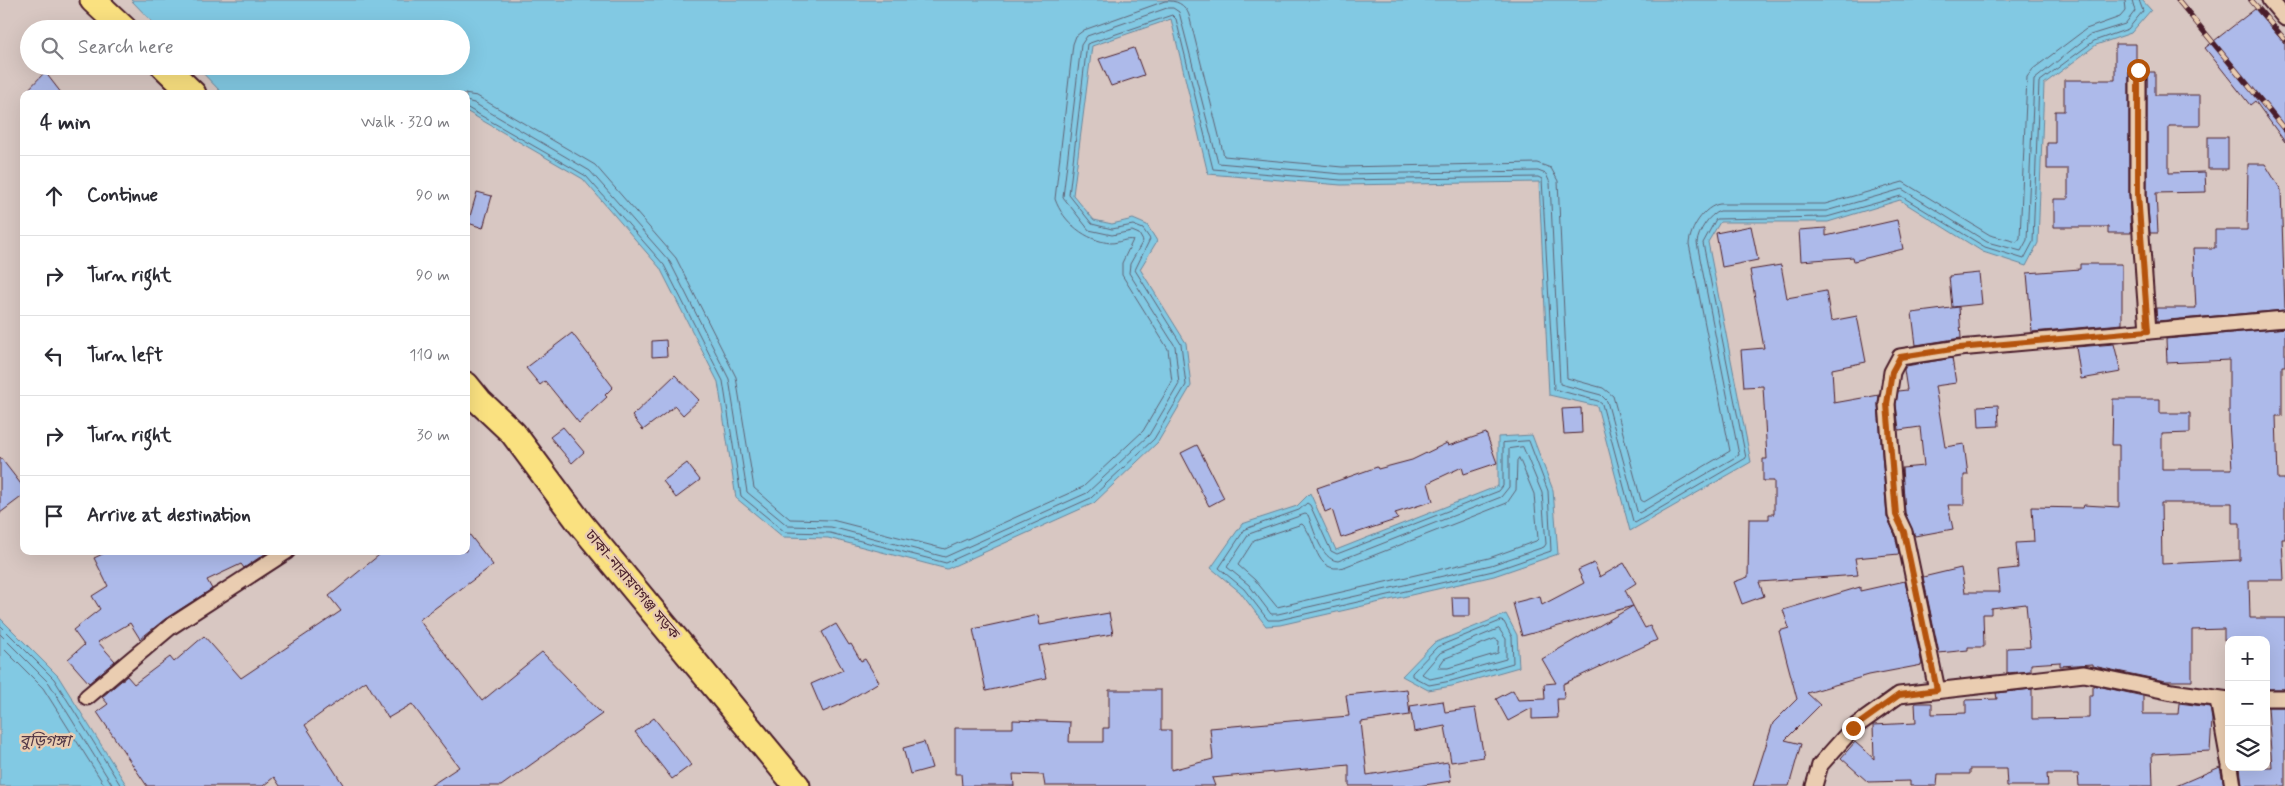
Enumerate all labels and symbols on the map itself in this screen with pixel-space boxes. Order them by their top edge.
route start [2127,59,2150,82]
street label: ঢাকা-নারায়ণগঞ্জ সড়ক [580,525,684,645]
route end [1842,717,1865,740]
water label: বুড়িগঙ্গা [20,731,73,752]

